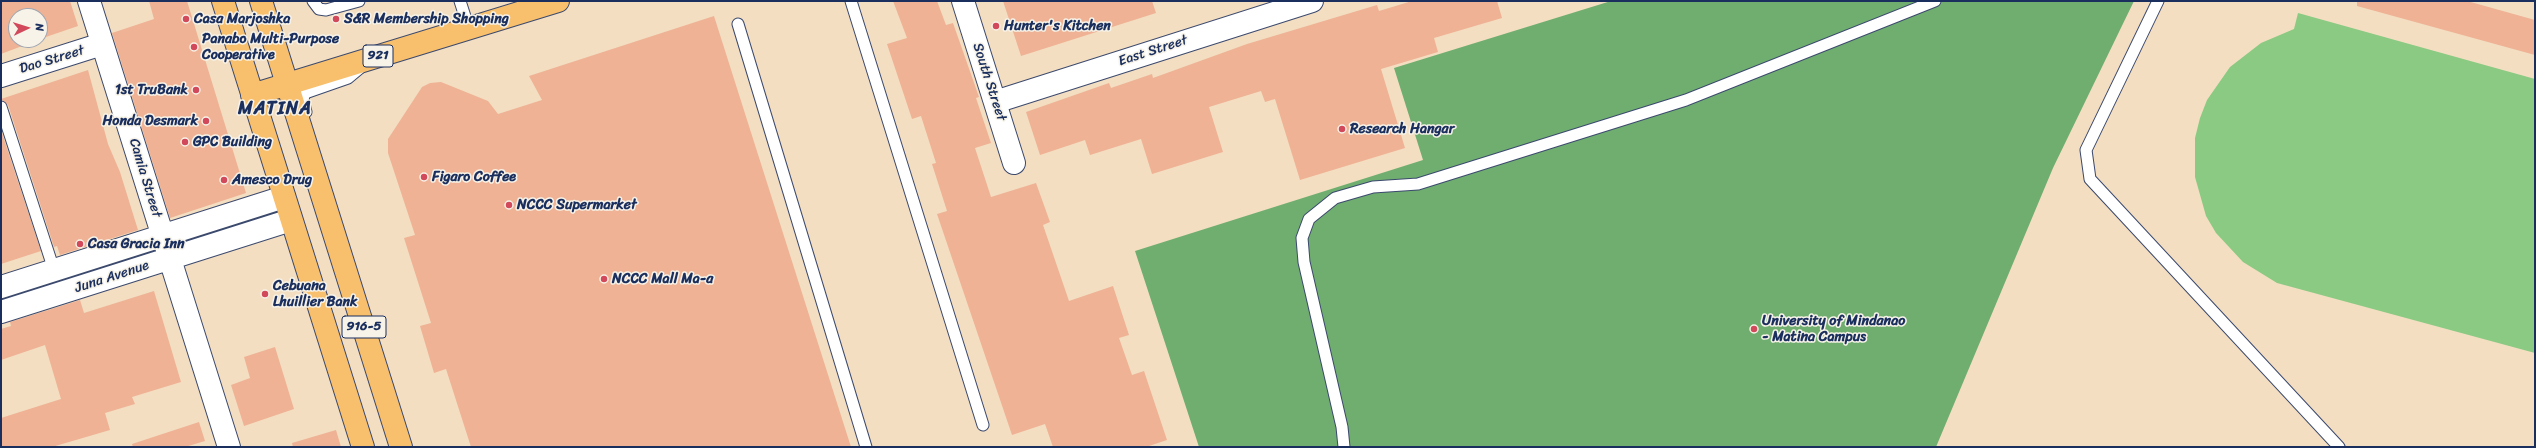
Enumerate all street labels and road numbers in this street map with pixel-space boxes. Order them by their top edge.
street label: East Street [1116,32,1190,70]
street label: South Street [968,41,1010,123]
street label: Dao Street [18,42,86,78]
road number: 921 [363,45,393,67]
street label: Camia Street [125,136,165,220]
street label: Juna Avenue [73,257,151,297]
road number: 916-5 [342,316,386,338]

